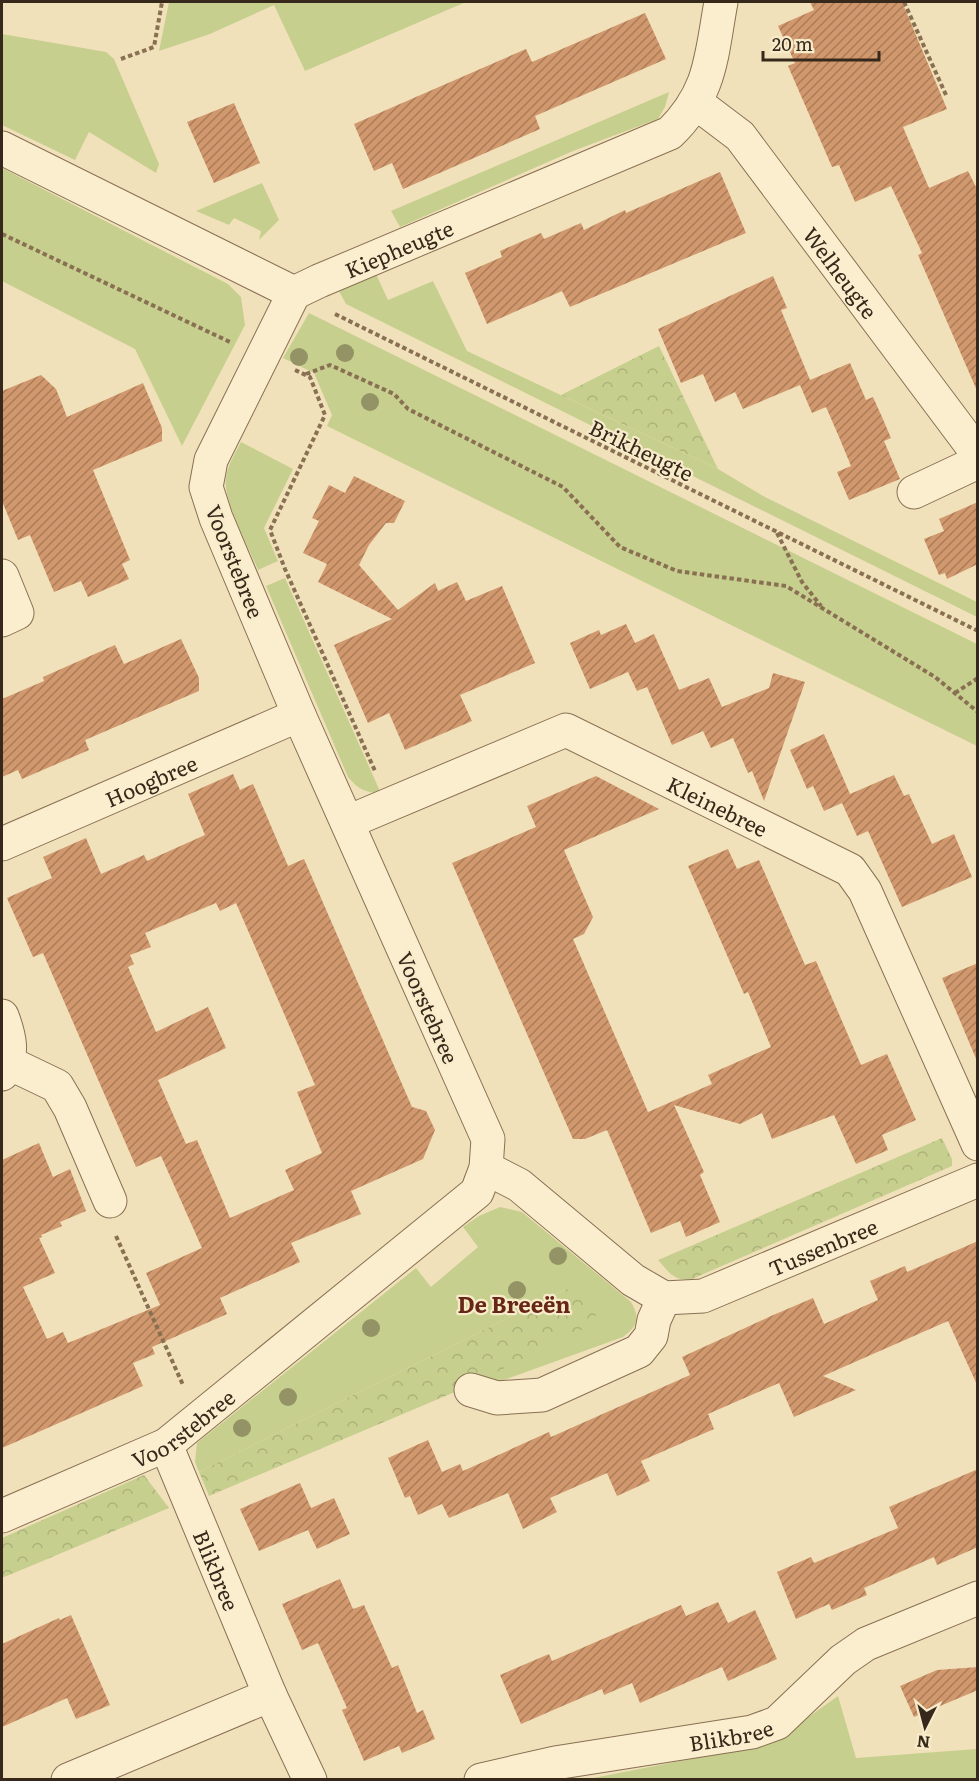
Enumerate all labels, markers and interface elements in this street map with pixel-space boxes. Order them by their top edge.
scale bar [763,24,878,62]
text: 20 m [772,30,813,57]
street label: Kiepheugte [339,211,458,284]
street label: Welheugte [797,219,886,324]
street label: Brikheugte [585,410,699,488]
street label: Voorstebree [199,500,273,622]
street label: Hoogbree [100,746,202,813]
street label: Kleinebree [662,767,774,843]
street label: Voorstebree [390,946,468,1068]
street label: Tussenbree [763,1209,882,1282]
district label: De Breeën [457,1287,571,1320]
street label: Voorstebree [126,1380,240,1474]
street label: Blikbree [187,1525,248,1615]
north arrow [895,1697,955,1757]
street label: Blikbree [687,1710,777,1757]
text: N [915,1730,931,1756]

